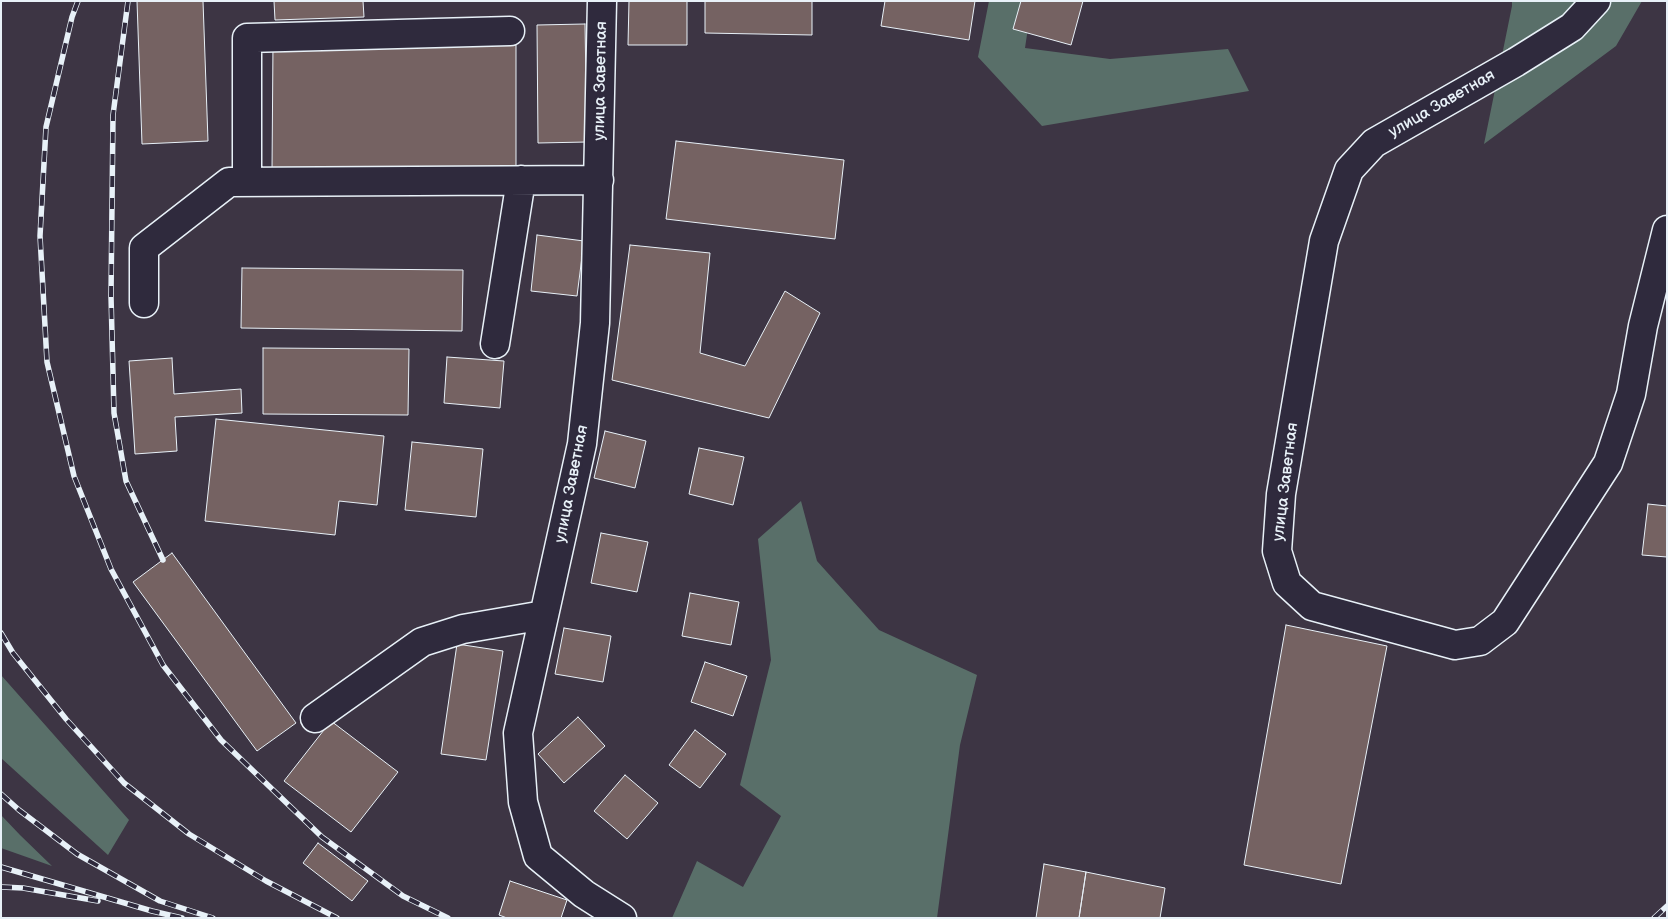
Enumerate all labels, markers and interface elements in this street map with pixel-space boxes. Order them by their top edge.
street label: улица Заветная [590,21,612,141]
street label: улица Заветная [1385,66,1499,142]
street label: улица Заветная [1269,422,1303,542]
street label: улица Заветная [551,423,593,545]

